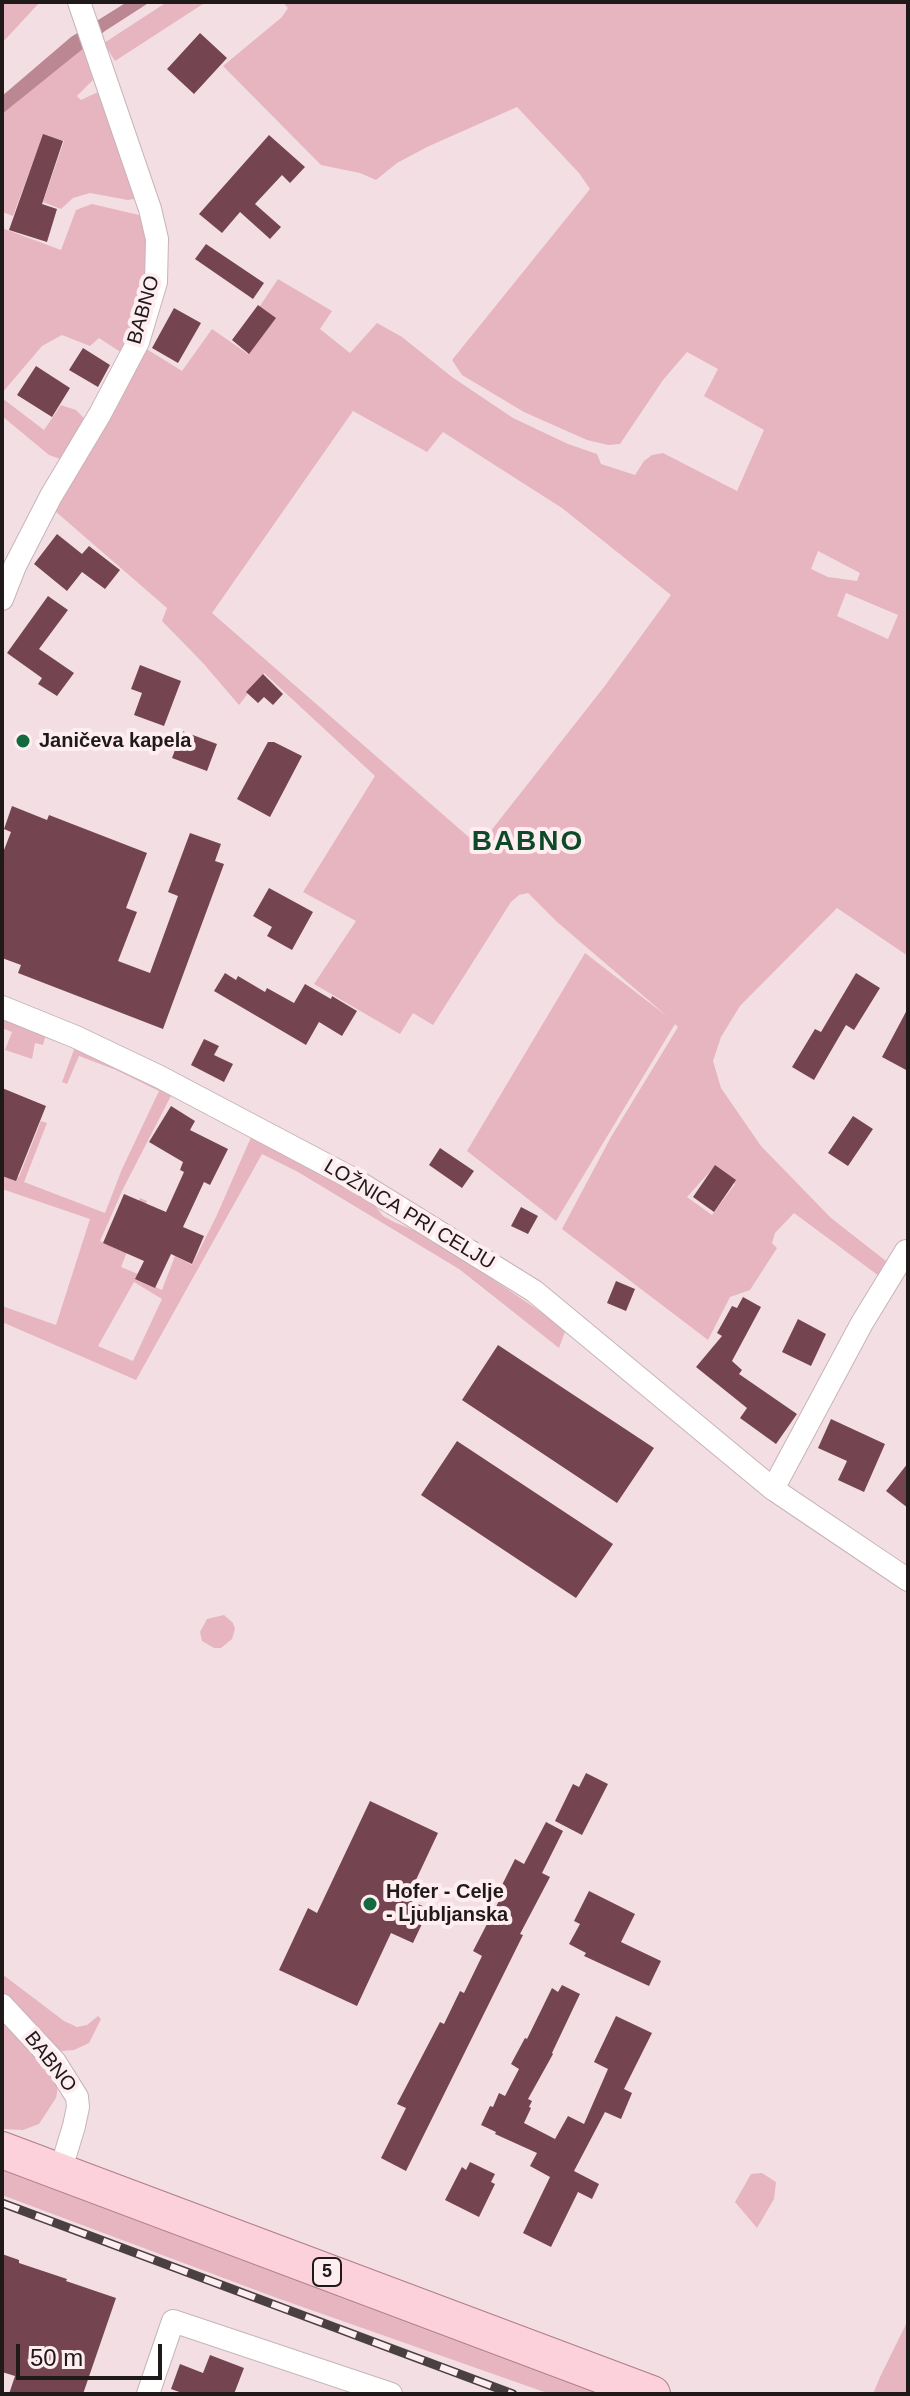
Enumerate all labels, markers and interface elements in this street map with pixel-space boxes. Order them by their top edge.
street label: BABNO [123,273,165,347]
place label: Janičeva kapela [39,729,191,753]
marker: Janičeva kapela [14,732,32,750]
district label: BABNO [472,825,584,859]
street label: LOŽNICA PRI CELJU [319,1155,499,1275]
place label: Hofer - Celje - Ljubljanska [386,1880,508,1927]
marker: Hofer - Celje - Ljubljanska [361,1895,379,1913]
street label: BABNO [19,2027,81,2097]
road number: 5 [313,2258,341,2286]
scale bar [20,2328,166,2378]
text: 50 m [30,2344,83,2371]

